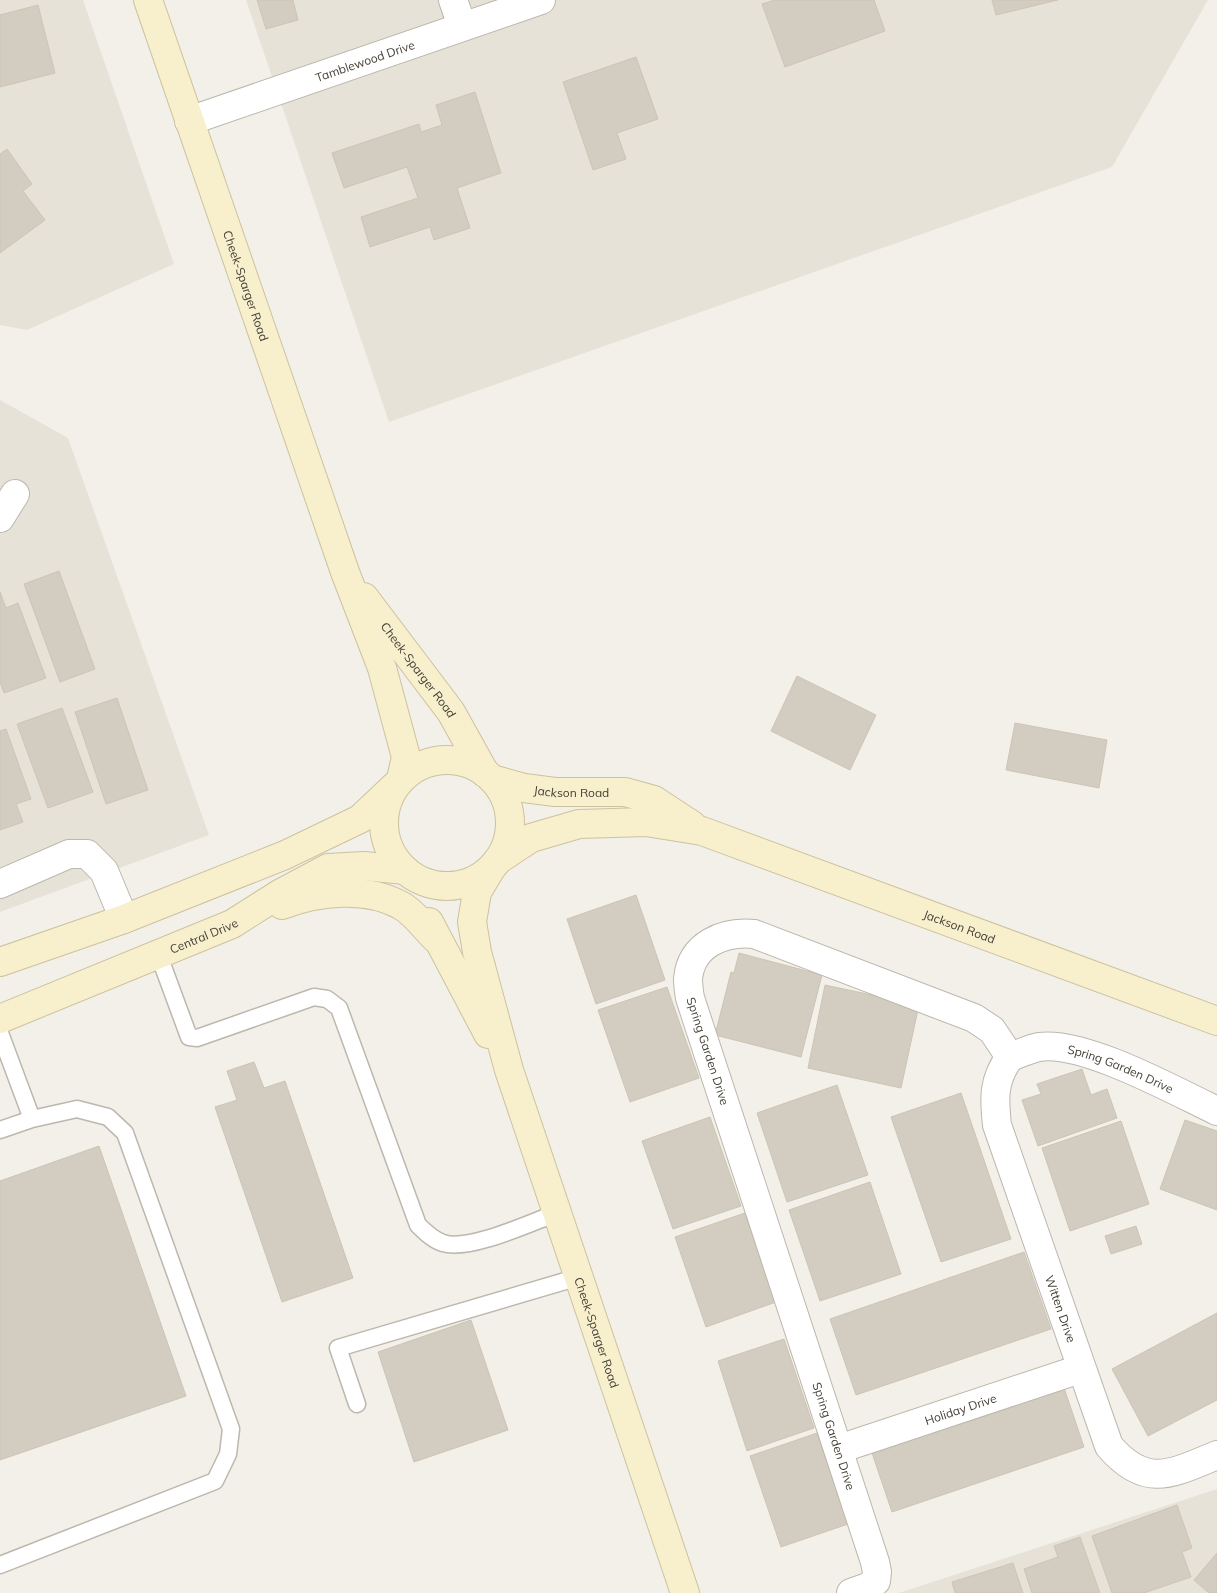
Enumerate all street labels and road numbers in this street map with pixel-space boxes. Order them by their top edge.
street label: Tamblewood Drive [313,37,417,85]
street label: Cheek-Sparger Road [220,228,272,343]
street label: Cheek-Sparger Road [378,619,460,720]
street label: Jackson Road [533,782,609,800]
street label: Jackson Road [922,906,998,946]
street label: Central Drive [167,915,241,956]
street label: Spring Garden Drive [683,995,733,1107]
street label: Spring Garden Drive [1066,1041,1176,1096]
street label: Witten Drive [1042,1273,1080,1344]
street label: Cheek-Sparger Road [572,1275,623,1390]
street label: Spring Garden Drive [809,1380,859,1492]
street label: Holiday Drive [923,1390,998,1428]

